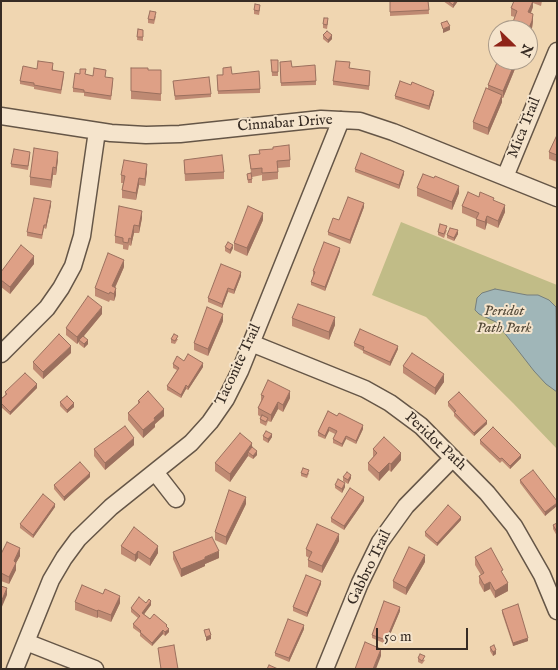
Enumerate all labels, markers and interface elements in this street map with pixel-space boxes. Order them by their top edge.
north arrow [488,20,538,70]
text: N [515,41,537,59]
street label: Mica Trail [505,95,545,161]
street label: Cinnabar Drive [237,112,333,136]
park label: Peridot Path Park [476,303,532,338]
street label: Taconite Trail [212,321,266,409]
street label: Peridot Path [401,409,469,475]
street label: Gabbro Trail [344,528,396,608]
scale bar [378,618,470,650]
text: 50 m [384,627,412,646]

